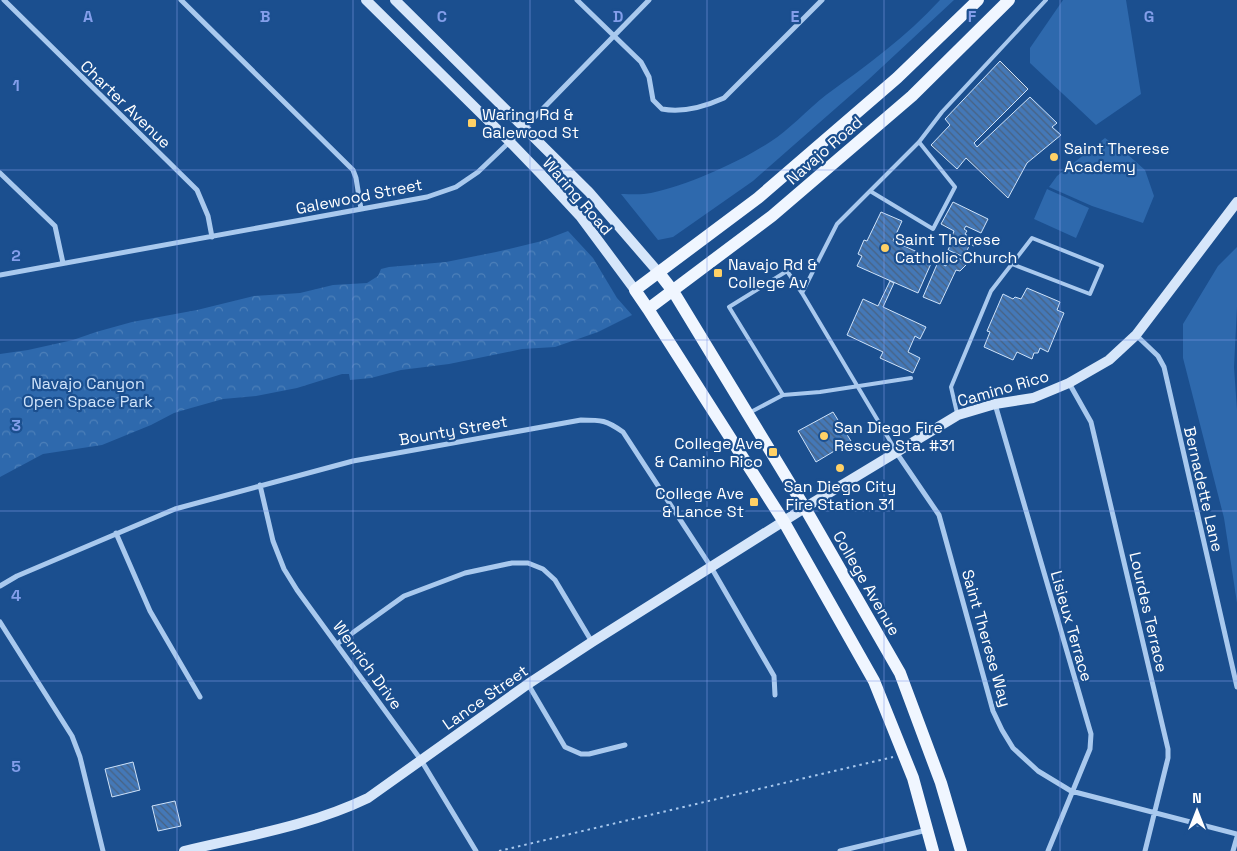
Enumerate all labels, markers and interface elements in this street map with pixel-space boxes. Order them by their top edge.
text: A [83,6,93,27]
text: B [260,6,270,27]
text: C [437,6,447,27]
text: D [613,6,623,27]
text: E [791,6,800,27]
text: F [968,6,977,27]
text: G [1144,6,1154,27]
street label: Charter Avenue [76,56,175,153]
text: 1 [12,75,20,96]
place label: Waring Rd & Galewood St [482,104,579,143]
street label: Navajo Road [782,112,867,189]
marker: Waring Rd & Galewood St [466,117,478,129]
place label: Saint Therese Academy [1064,138,1169,177]
marker: Saint Therese Academy [1048,151,1060,163]
street label: Waring Road [538,153,617,240]
street label: Galewood Street [294,174,424,219]
place label: Saint Therese Catholic Church [895,229,1017,268]
marker: Saint Therese Catholic Church [879,242,891,254]
text: 2 [11,245,21,266]
place label: Navajo Rd & College Av [728,254,817,293]
marker: Navajo Rd & College Av [712,267,724,279]
street label: Camino Rico [955,365,1051,412]
park label: Navajo Canyon Open Space Park [23,373,153,412]
street label: Bounty Street [397,411,509,450]
text: 3 [11,415,21,436]
place label: San Diego Fire Rescue Sta. #31 [834,417,955,456]
street label: Bernadette Lane [1179,424,1228,554]
marker: San Diego Fire Rescue Sta. #31 [818,430,830,442]
place label: College Ave & Camino Rico [655,433,763,472]
marker: College Ave & Camino Rico [767,446,779,458]
marker: San Diego City Fire Station 31 [834,462,846,474]
place label: San Diego City Fire Station 31 [784,476,896,515]
place label: College Ave & Lance St [655,483,744,522]
marker: College Ave & Lance St [748,496,760,508]
street label: College Avenue [828,527,905,639]
street label: Lourdes Terrace [1124,550,1173,674]
street label: Saint Therese Way [957,567,1016,709]
street label: Lisieux Terrace [1046,568,1097,684]
text: 4 [11,585,21,606]
street label: Wenrich Drive [328,617,407,714]
street label: Lance Street [438,660,532,735]
text: 5 [11,756,21,777]
north arrow [1172,786,1222,836]
text: N [1192,789,1202,807]

